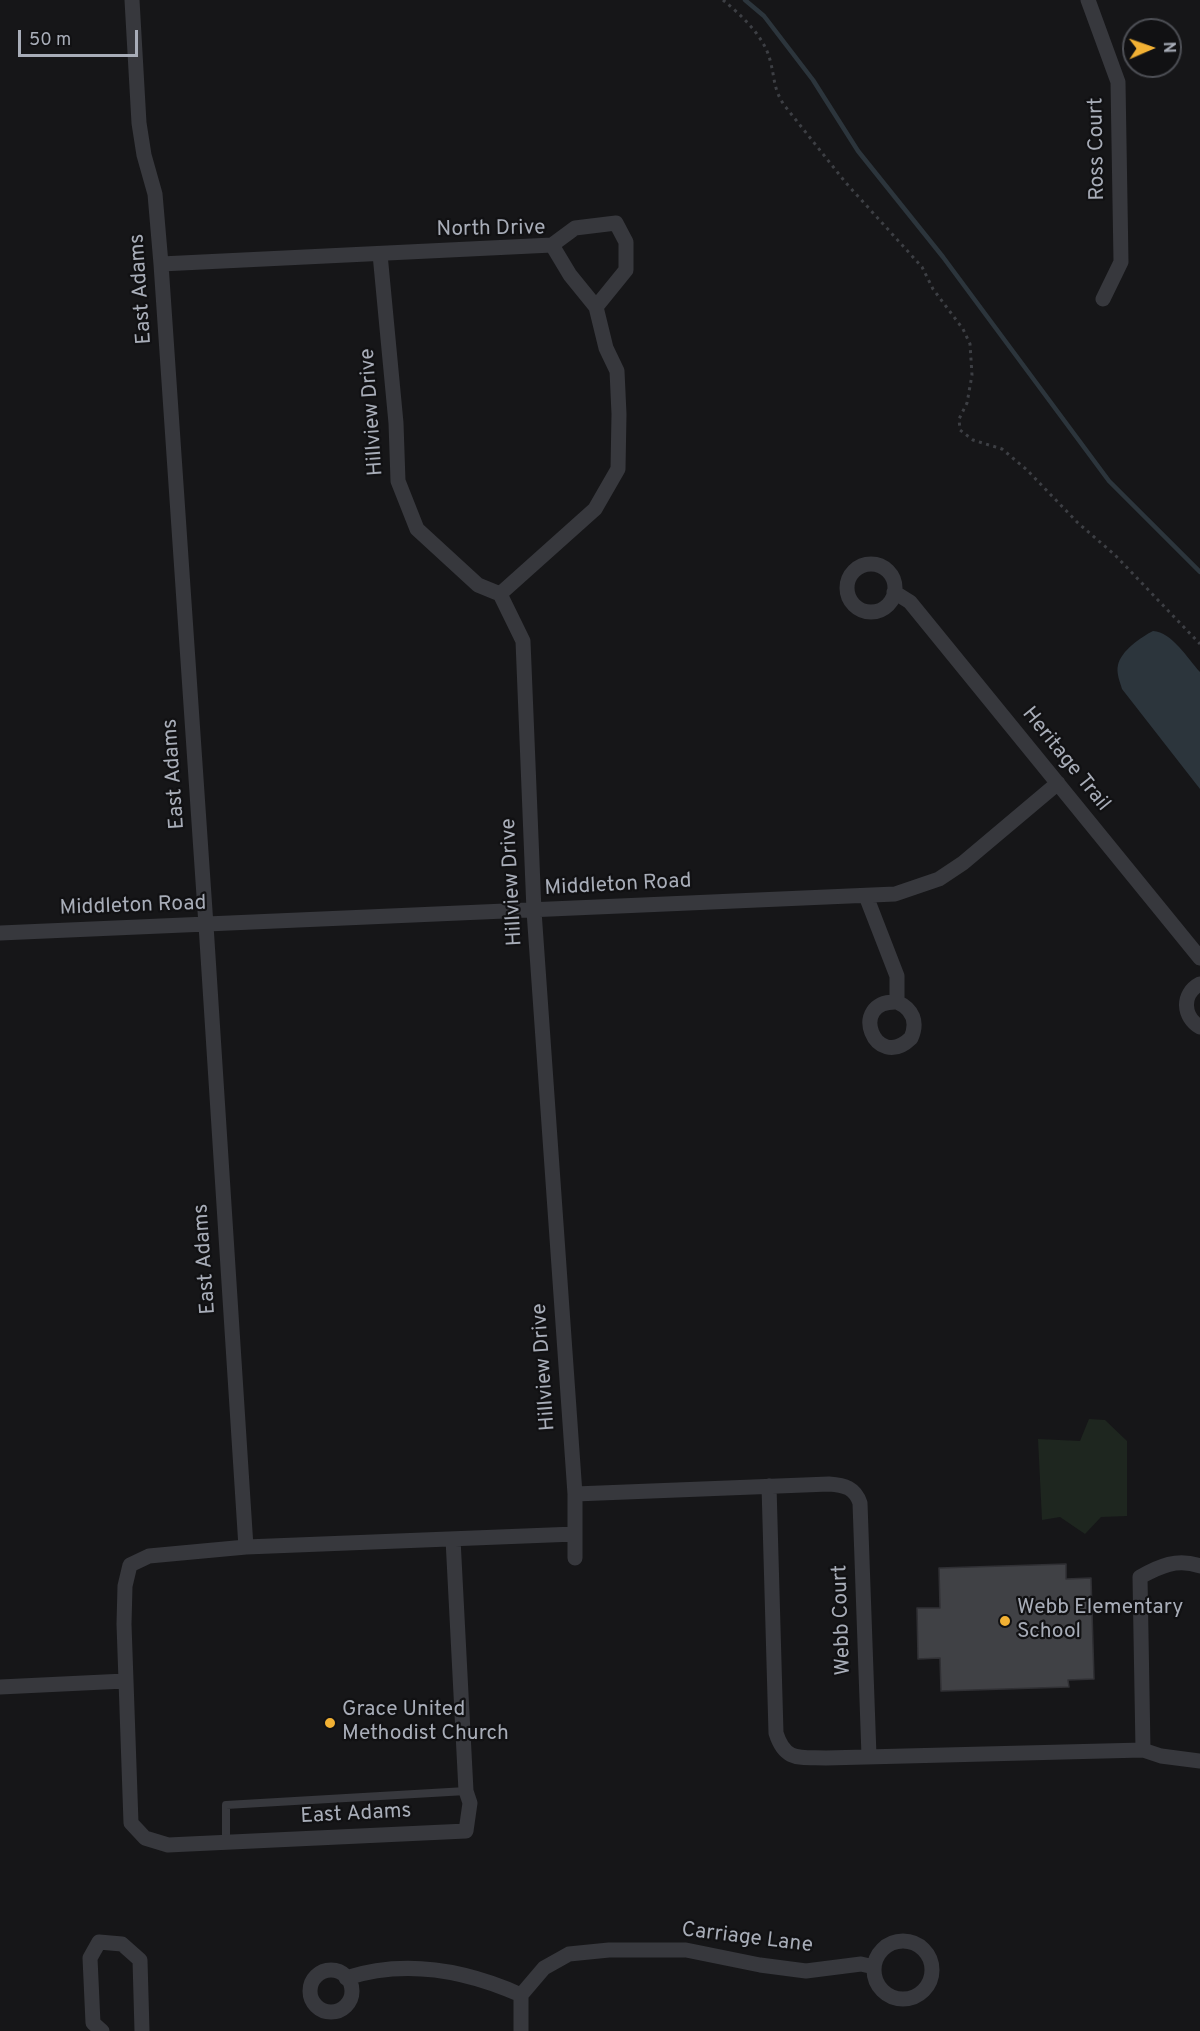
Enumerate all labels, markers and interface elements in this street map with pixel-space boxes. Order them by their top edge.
scale bar [21,18,141,56]
north arrow [1122,18,1182,78]
text: 50 m [29,29,71,52]
text: N [1158,41,1178,54]
street label: Ross Court [1084,97,1112,201]
street label: North Drive [436,216,546,244]
street label: East Adams [126,233,158,345]
street label: Hillview Drive [356,347,390,477]
street label: Heritage Trail [1015,703,1115,817]
street label: East Adams [159,718,191,830]
street label: Hillview Drive [497,817,529,947]
street label: Middleton Road [544,870,692,902]
street label: Middleton Road [59,892,207,922]
street label: East Adams [190,1203,222,1315]
street label: Hillview Drive [528,1302,562,1432]
street label: Webb Court [828,1564,858,1676]
place label: Webb Elementary School [1017,1596,1183,1646]
marker: Webb Elementary School [998,1614,1012,1628]
place label: Grace United Methodist Church [342,1698,509,1748]
marker: Grace United Methodist Church [323,1716,337,1730]
street label: East Adams [300,1800,412,1830]
street label: Carriage Lane [680,1918,814,1960]

